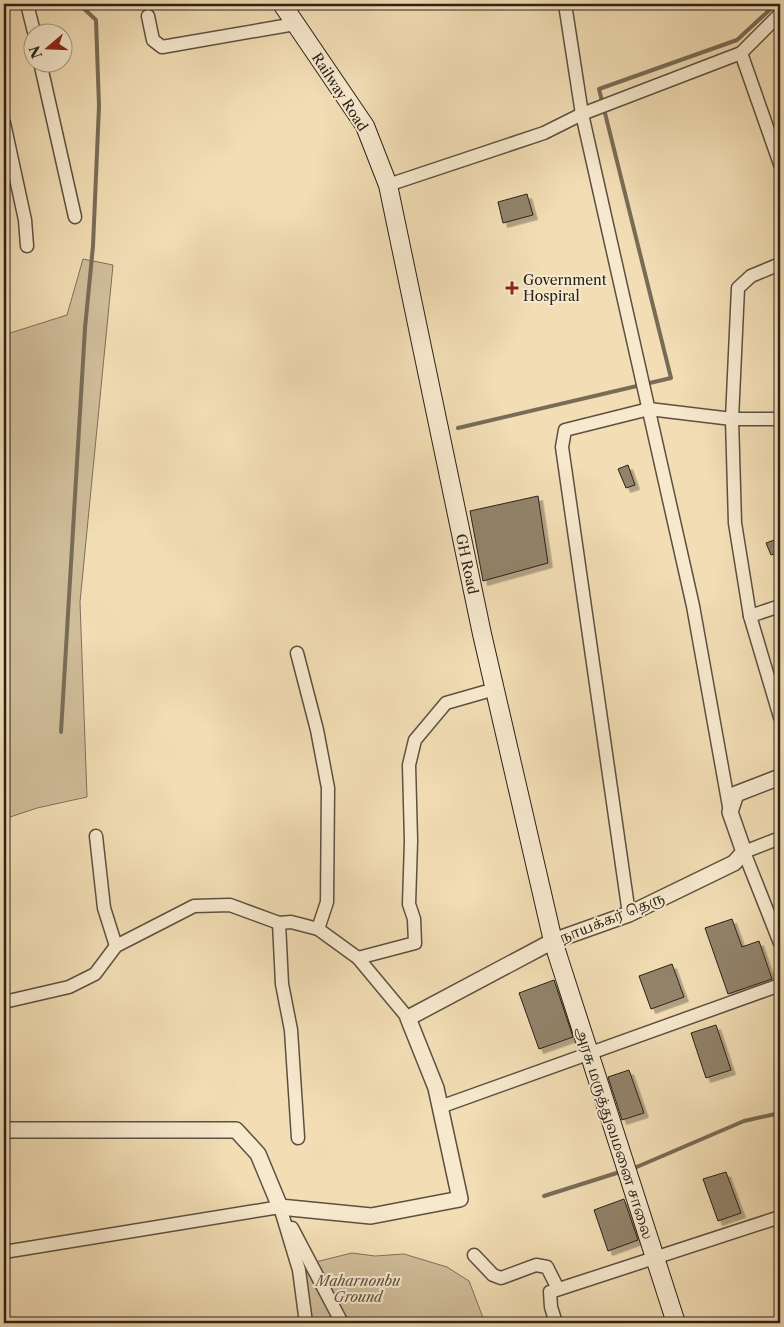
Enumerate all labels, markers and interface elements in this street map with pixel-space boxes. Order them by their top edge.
north arrow [22,22,72,72]
text: N [25,44,46,61]
street label: Railway Road [308,49,372,135]
place label: Government Hospiral [523,271,607,305]
marker: Government Hospiral [505,281,519,295]
street label: GH Road [452,532,482,596]
street label: நாயக்கர் தெரு [557,889,667,947]
street label: அரசு மருத்துவமனை சாலை [570,1024,657,1242]
park label: Maharnonbu Ground [314,1272,401,1306]

